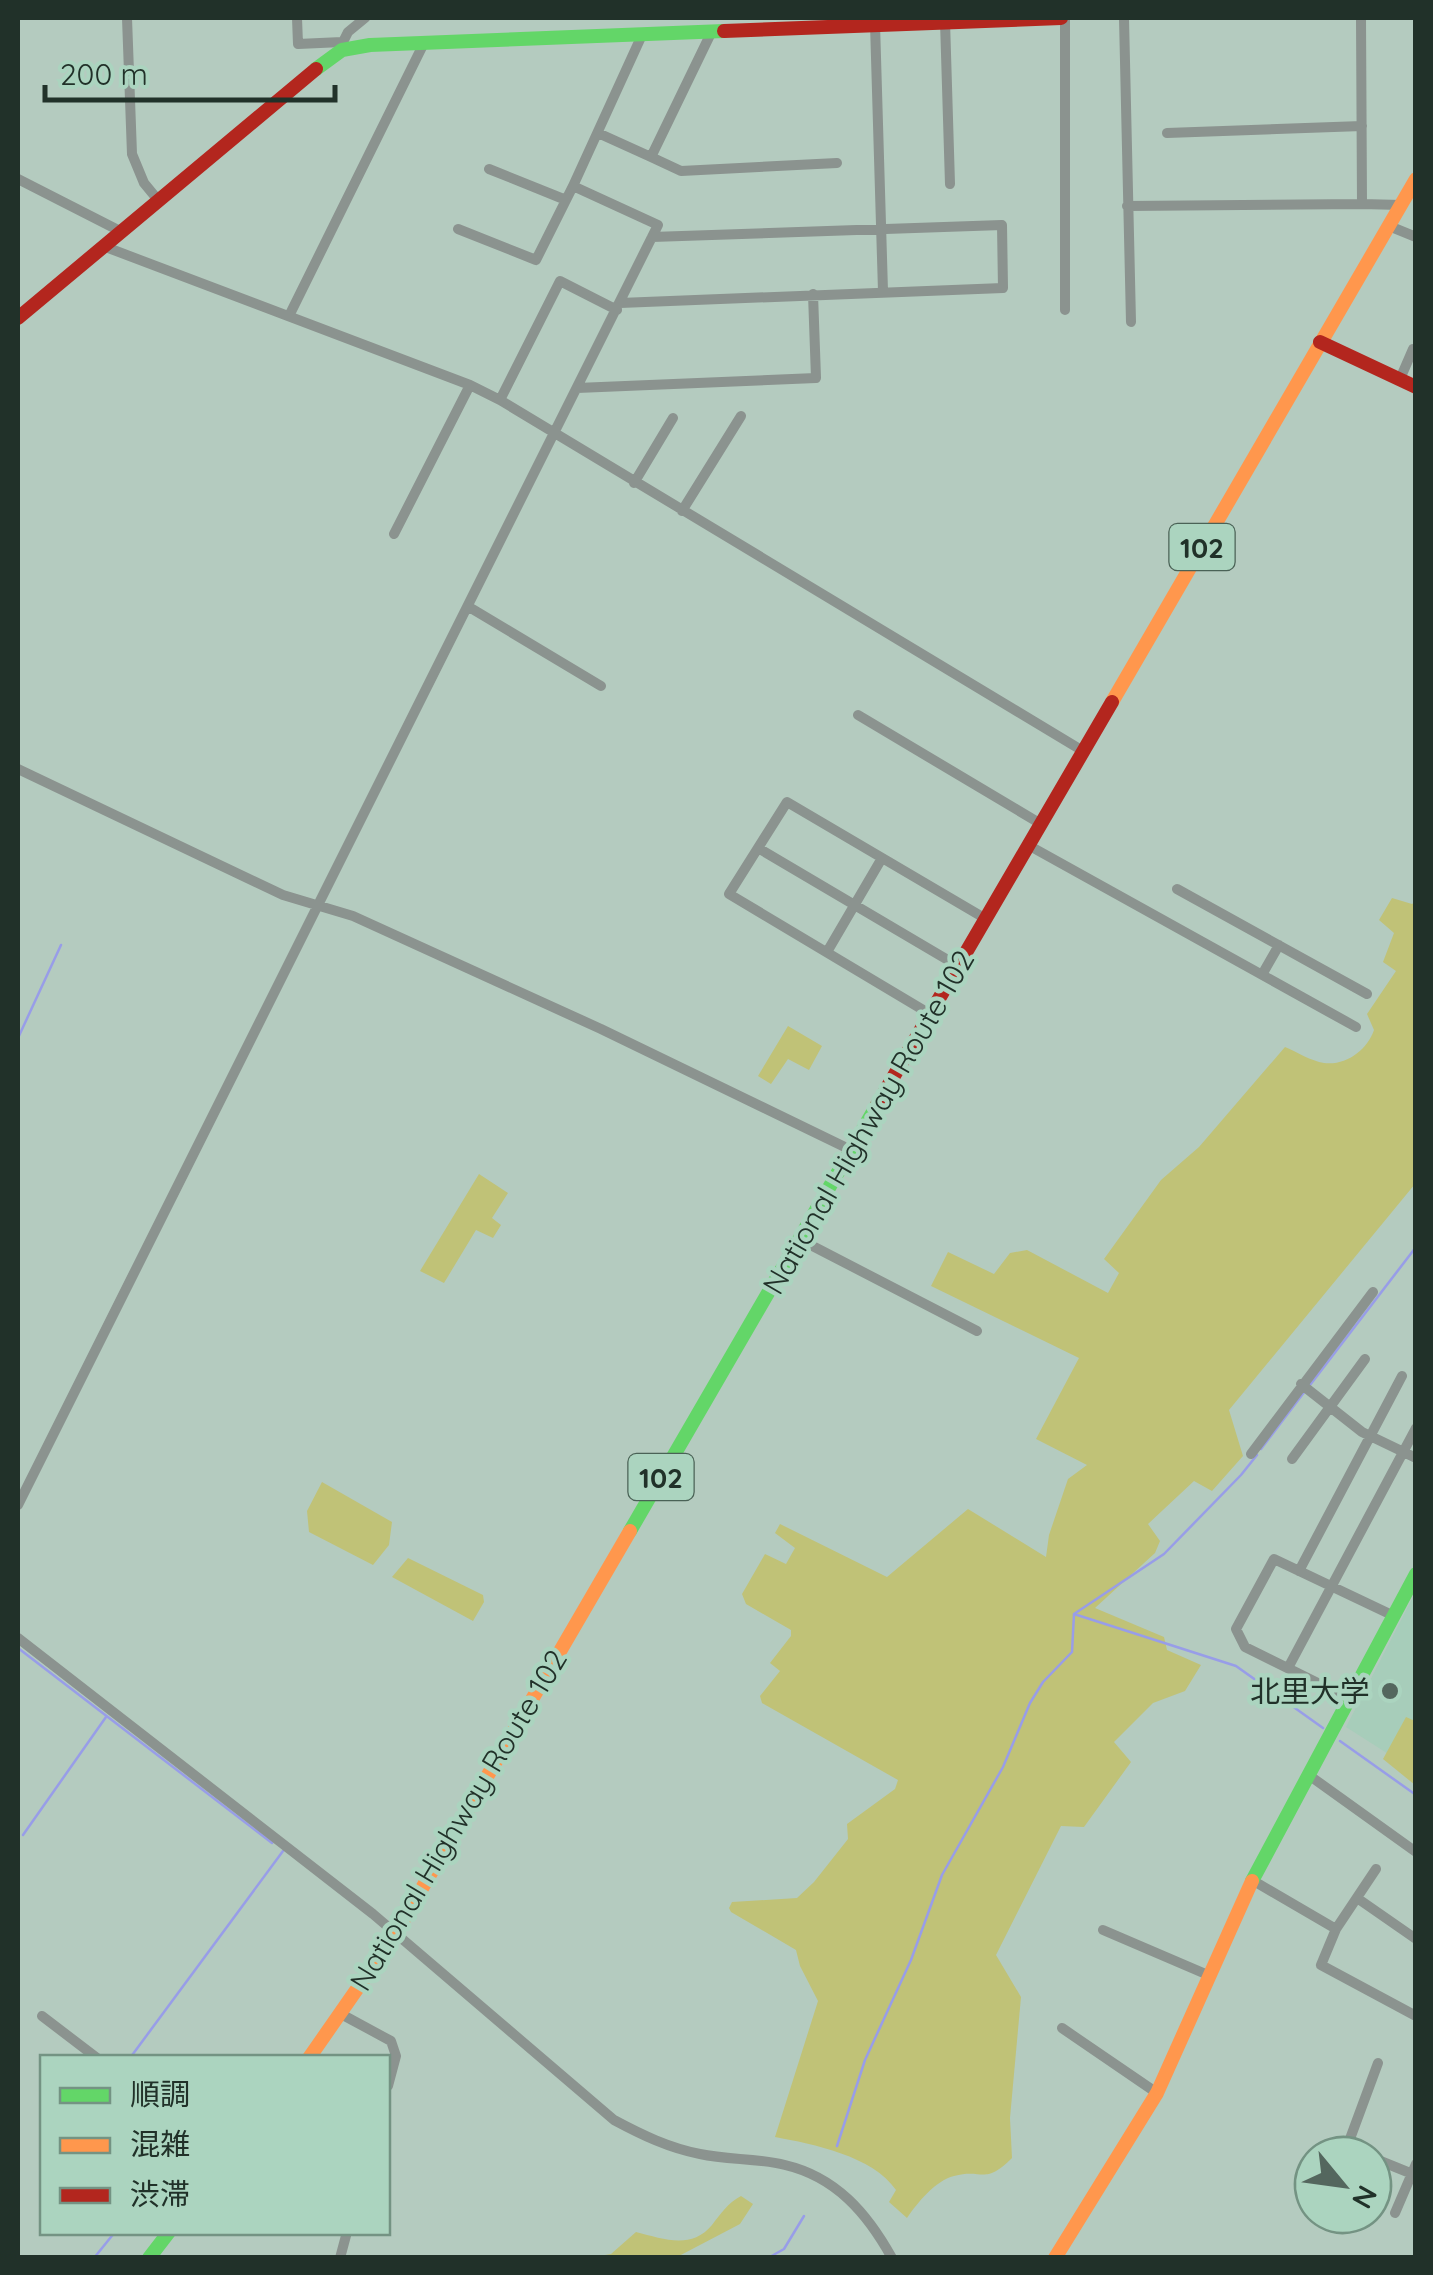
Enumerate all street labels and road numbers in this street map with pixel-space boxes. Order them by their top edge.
road number: 102 [1170,524,1234,570]
street label: National Highway Route 102 [754,943,982,1301]
road number: 102 [628,1454,694,1500]
street label: National Highway Route 102 [341,1643,575,1997]

